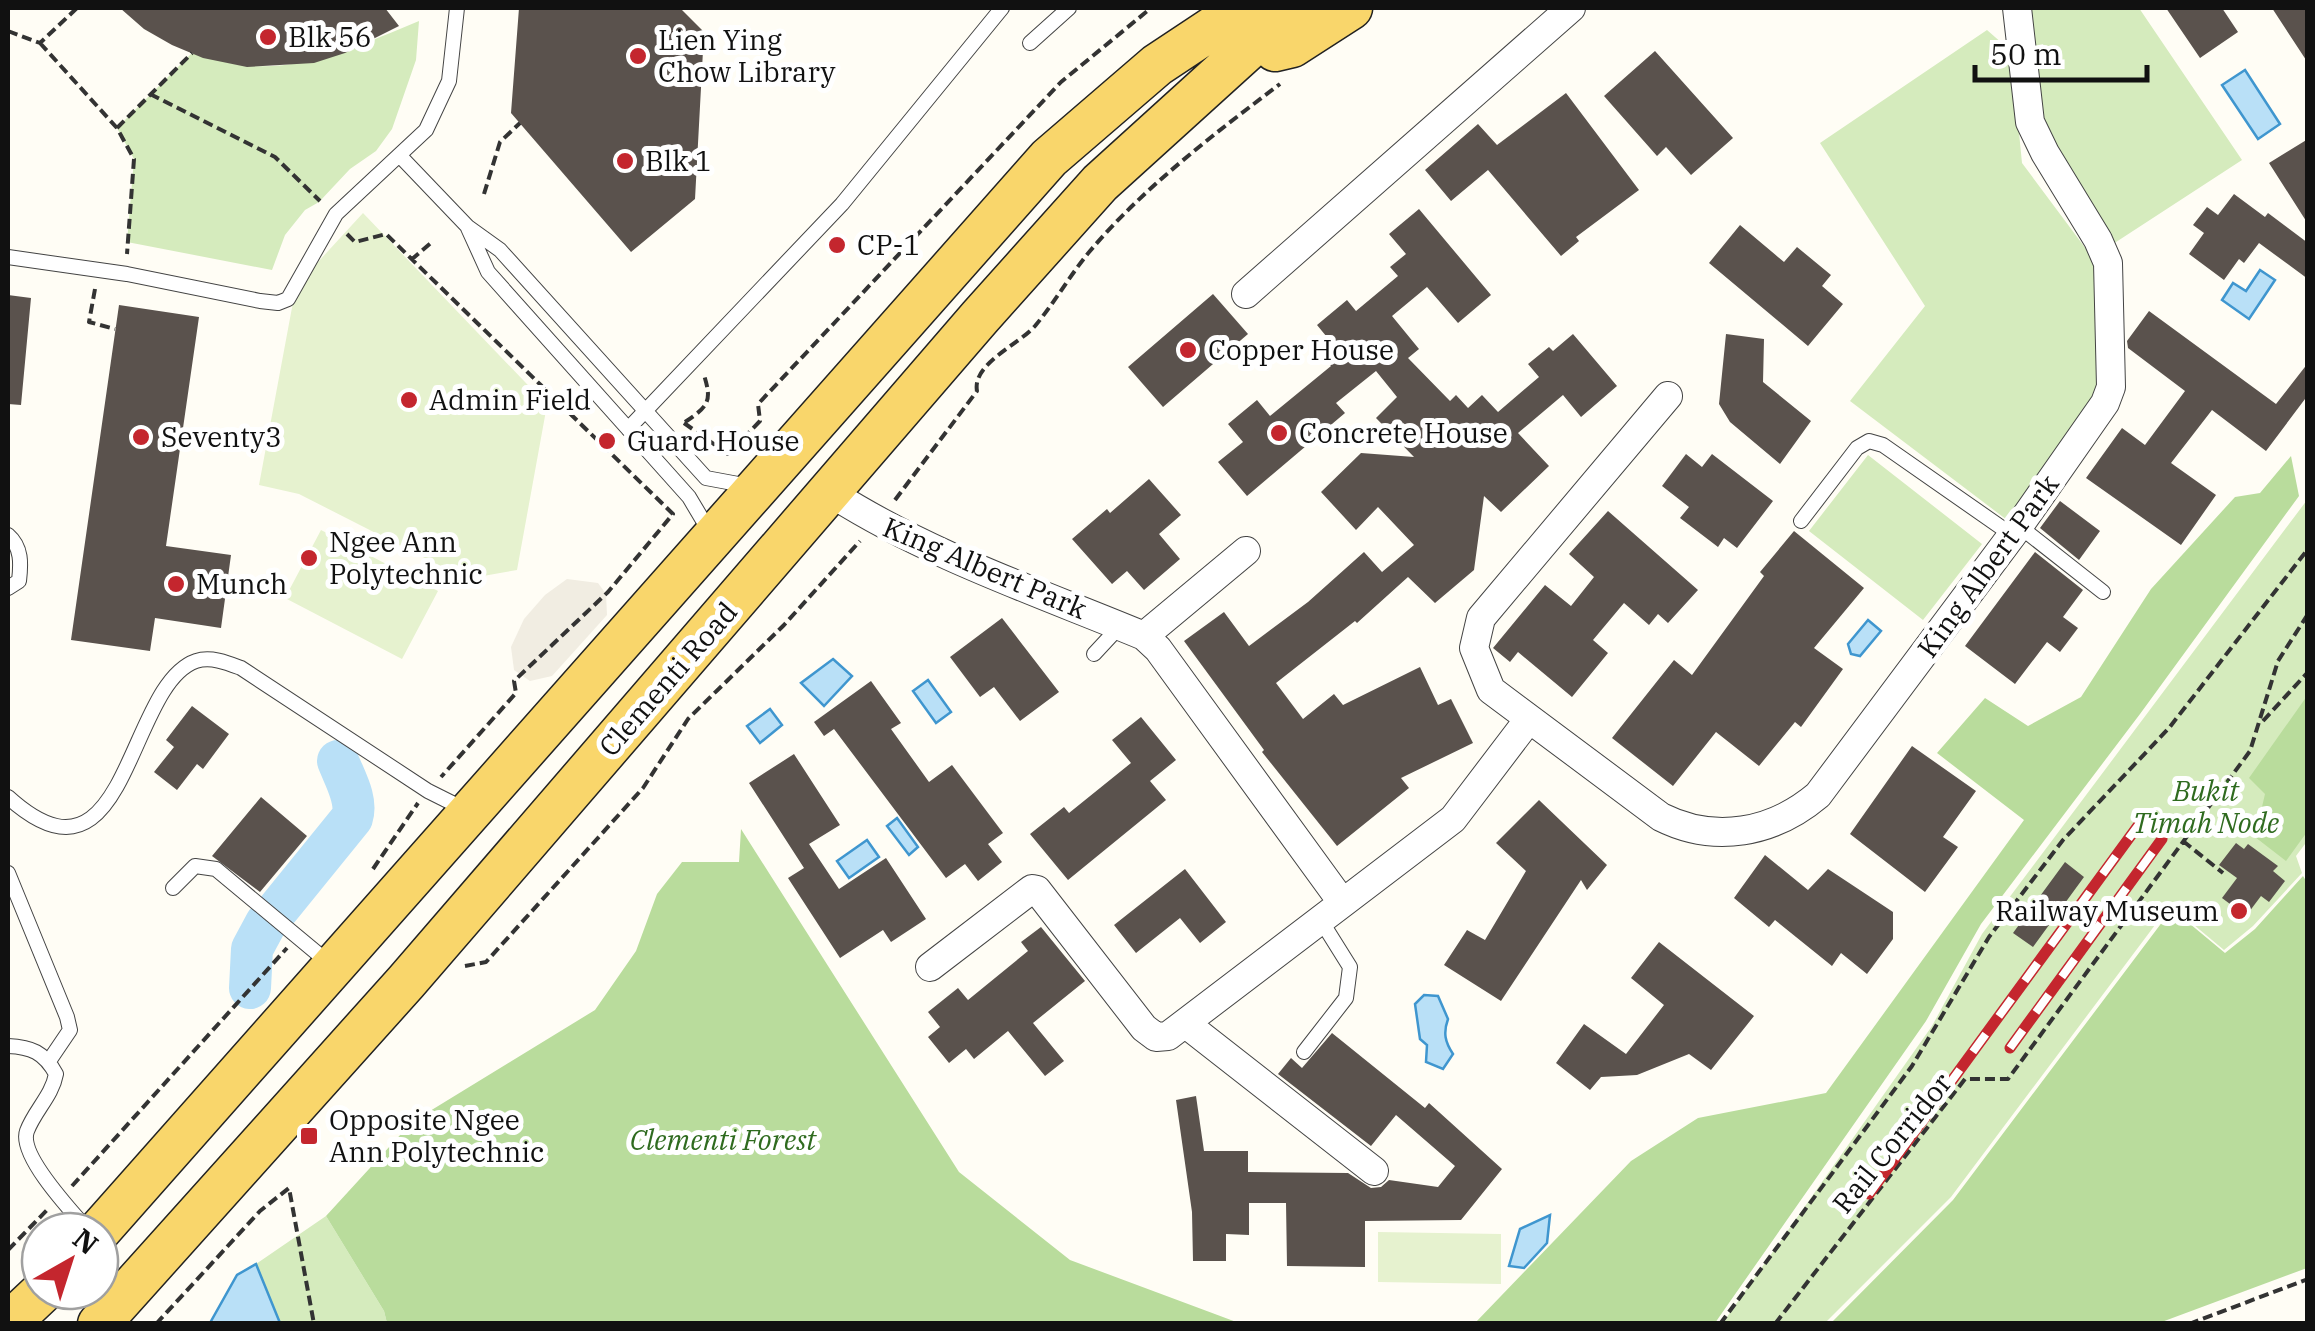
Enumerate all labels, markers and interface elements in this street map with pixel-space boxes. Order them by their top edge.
place label: Blk 56 [288,18,372,55]
scale bar [1975,20,2148,82]
place label: Lien Ying Chow Library [658,21,836,90]
marker: Blk 56 [257,26,279,48]
text: 50 m [1990,34,2062,73]
marker: Lien Ying Chow Library [627,45,649,67]
place label: Blk 1 [645,142,712,179]
marker: Blk 1 [614,150,636,172]
place label: CP-1 [857,226,920,263]
marker: CP-1 [826,234,848,256]
place label: Copper House [1208,331,1394,368]
marker: Copper House [1177,339,1199,361]
place label: Admin Field [429,381,591,418]
marker: Admin Field [398,389,420,411]
place label: Concrete House [1299,414,1508,451]
place label: Seventy3 [161,418,282,455]
place label: Guard House [627,422,800,459]
marker: Concrete House [1268,422,1290,444]
marker: Seventy3 [130,426,152,448]
marker: Guard House [596,430,618,452]
street label: King Albert Park [1909,466,2067,665]
street label: King Albert Park [878,508,1093,627]
place label: Ngee Ann Polytechnic [329,523,483,592]
marker: Ngee Ann Polytechnic [298,547,320,569]
place label: Munch [196,565,288,602]
marker: Munch [165,573,187,595]
street label: Clementi Road [590,594,745,764]
park label: Bukit Timah Node [2133,772,2280,841]
place label: Railway Museum [1995,892,2219,929]
marker: Railway Museum [2228,900,2250,922]
street label: Rail Corridor [1824,1064,1960,1221]
place label: Opposite Ngee Ann Polytechnic [329,1101,545,1170]
park label: Clementi Forest [630,1121,817,1158]
marker: Opposite Ngee Ann Polytechnic [298,1125,320,1147]
north arrow [20,1211,120,1311]
text: N [66,1220,106,1263]

